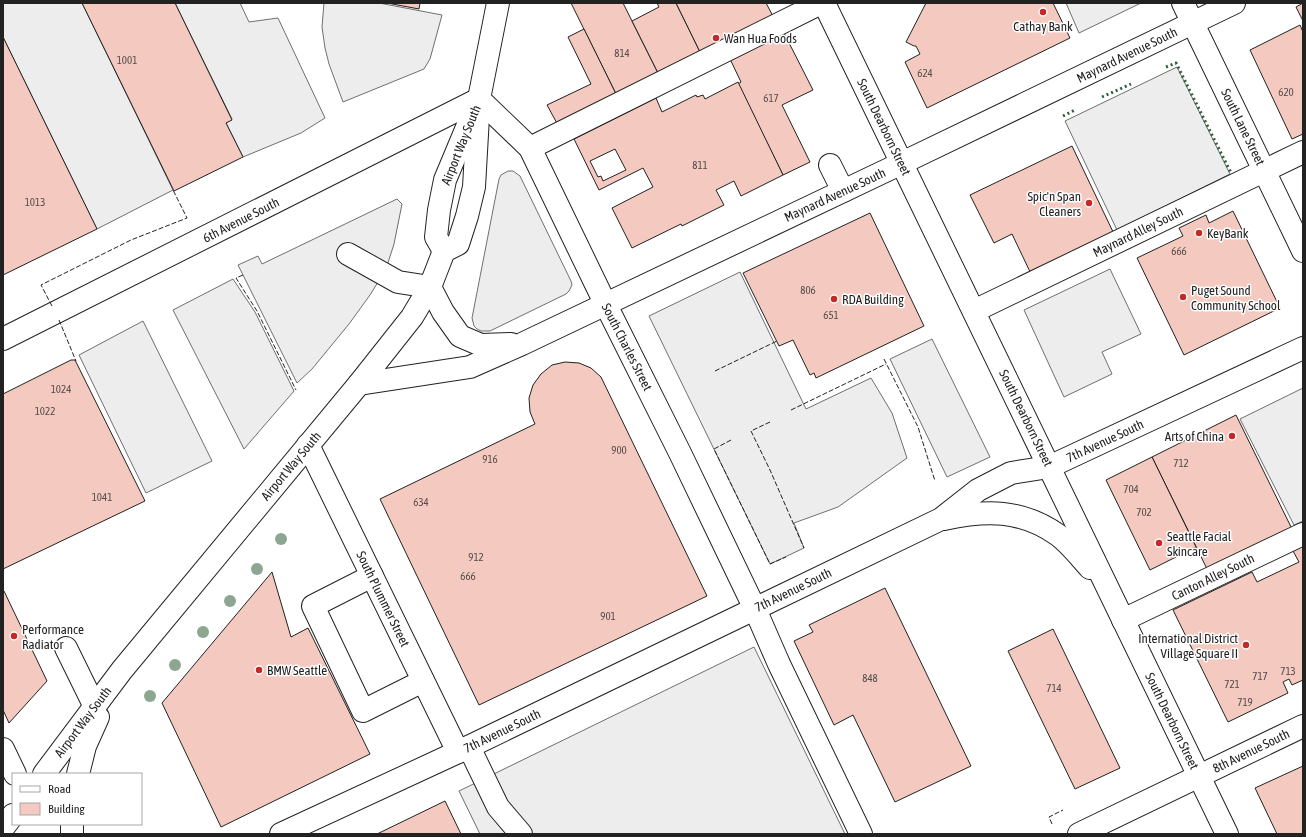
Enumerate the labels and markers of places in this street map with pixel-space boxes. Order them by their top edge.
marker: Cathay Bank [1038,7,1048,17]
place label: Cathay Bank [1013,19,1073,34]
place label: Wan Hua Foods [724,31,797,46]
marker: Wan Hua Foods [711,33,721,43]
place label: Spic'n Span Cleaners [1027,189,1081,219]
marker: Spic'n Span Cleaners [1084,198,1094,208]
place label: KeyBank [1207,226,1249,241]
marker: KeyBank [1194,228,1204,238]
place label: Puget Sound Community School [1191,283,1281,313]
place label: RDA Building [842,292,904,307]
marker: Puget Sound Community School [1178,292,1188,302]
marker: RDA Building [829,294,839,304]
place label: Arts of China [1165,429,1224,444]
marker: Arts of China [1227,431,1237,441]
place label: Seattle Facial Skincare [1167,529,1232,559]
marker: Seattle Facial Skincare [1154,538,1164,548]
place label: Performance Radiator [22,622,84,652]
marker: Performance Radiator [9,631,19,641]
place label: International District Village Square II [1138,631,1238,661]
marker: International District Village Square II [1241,640,1251,650]
place label: BMW Seattle [267,663,327,678]
marker: BMW Seattle [254,665,264,675]

